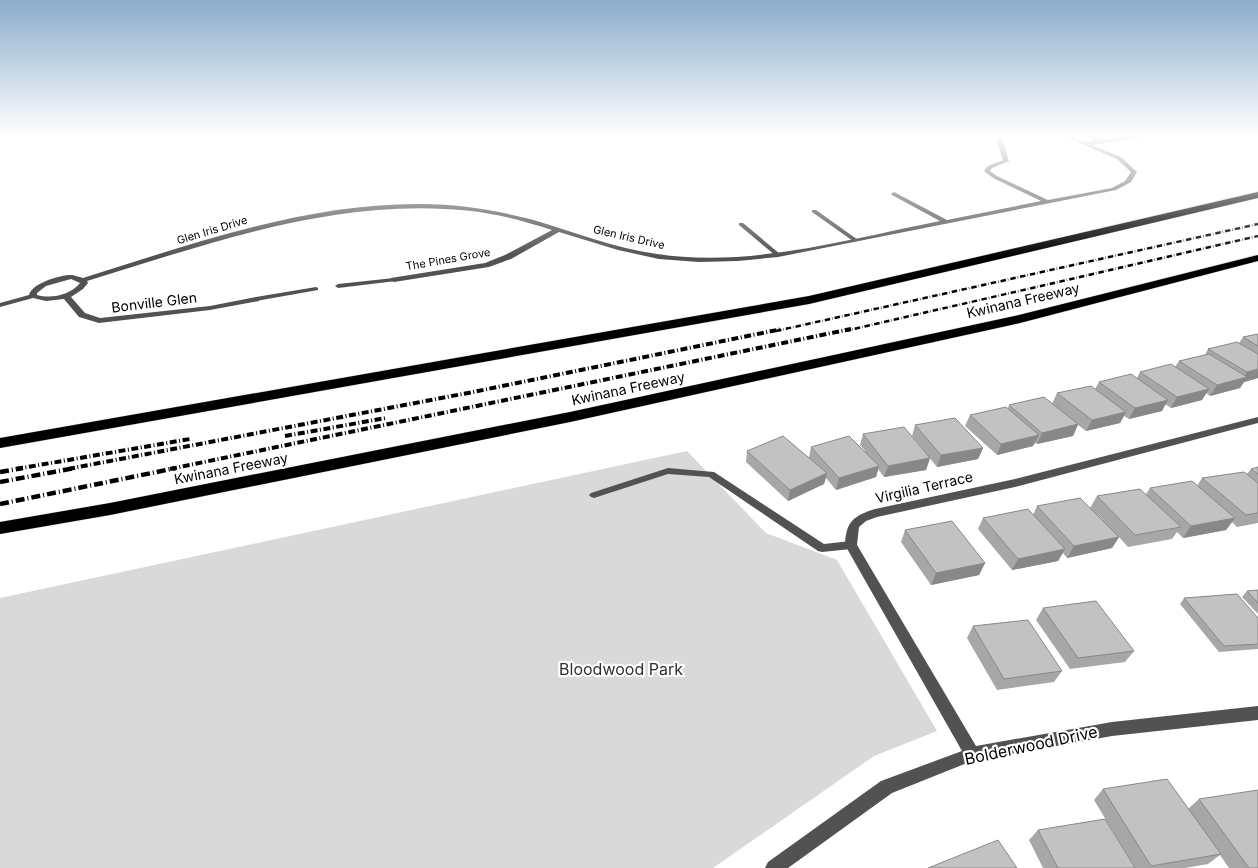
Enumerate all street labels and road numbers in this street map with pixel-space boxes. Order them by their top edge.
street label: Glen Iris Drive [175,213,249,247]
street label: Glen Iris Drive [592,222,666,252]
street label: The Pines Grove [405,245,491,273]
street label: Kwinana Freeway [965,279,1081,321]
street label: Bonville Glen [110,288,198,316]
street label: Kwinana Freeway [570,368,686,408]
street label: Kwinana Freeway [173,449,289,487]
street label: Virgilia Terrace [874,468,974,506]
street label: Bolderwood Drive [963,721,1099,769]

